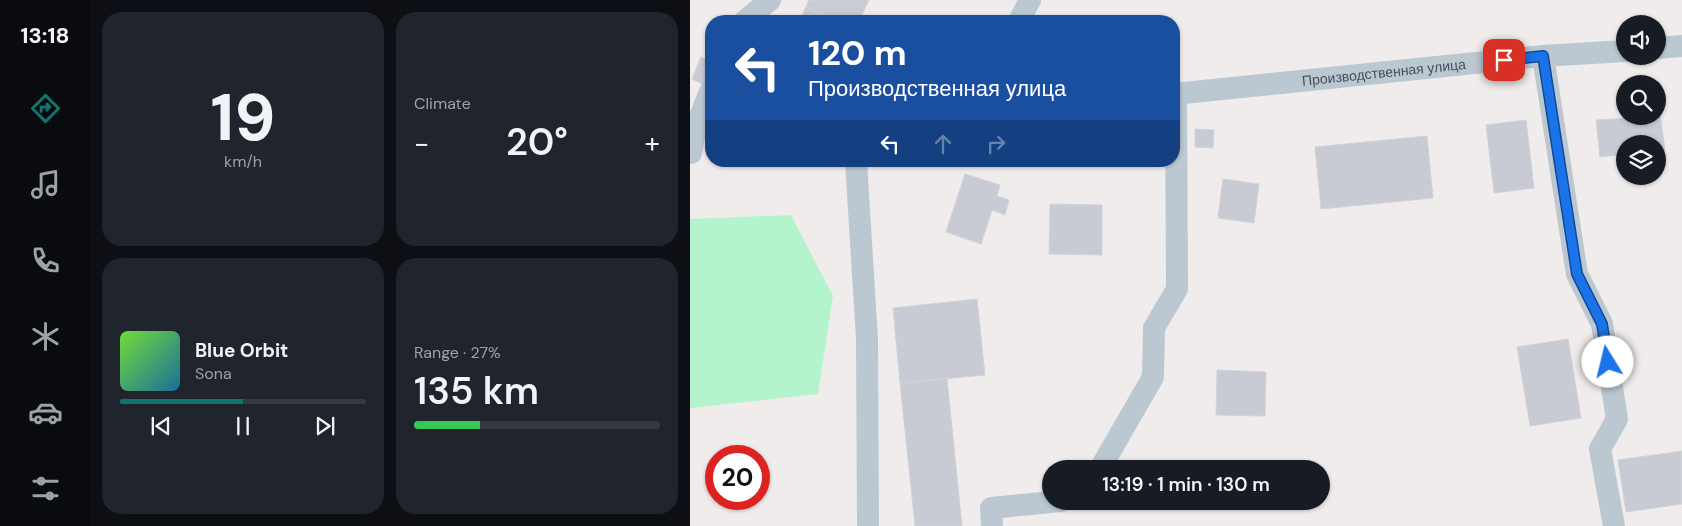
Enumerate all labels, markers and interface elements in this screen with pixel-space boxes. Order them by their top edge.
map controls [1616,15,1666,185]
button: sound [1616,15,1666,65]
text: 13:18 [21,21,69,50]
text: 120 m [808,30,907,76]
icon: left [725,35,790,100]
pin [1483,39,1525,81]
icon: arrive [1490,46,1518,74]
street label: Производственная улица [1301,55,1467,90]
text: Производственная улица [808,74,1066,103]
button: search [1616,75,1666,125]
text: 19 [211,76,275,160]
icon: directions [28,91,63,126]
text: Climate [414,93,471,114]
text: 20° [506,117,568,167]
text: − [414,125,429,162]
text: + [645,125,660,162]
icon: left [876,130,904,158]
icon: ahead [929,130,957,158]
icon: right [982,130,1010,158]
button: layers [1616,135,1666,185]
text: km/h [224,151,262,172]
icon: music [28,167,63,202]
icon: phone [28,243,63,278]
icon: climate [28,319,63,354]
position arrow [1581,335,1633,387]
text: Blue Orbit [195,338,288,363]
text: Range · 27% [414,342,501,363]
text: Sona [195,363,232,384]
text: 135 km [414,366,539,416]
icon: car [28,395,63,430]
icon: previous [147,412,175,440]
icon: pause [229,412,257,440]
icon: next [311,412,339,440]
speed limit sign: 20 [705,445,770,510]
icon: filters [28,471,63,506]
text: 13:19 · 1 min · 130 m [1102,472,1270,497]

